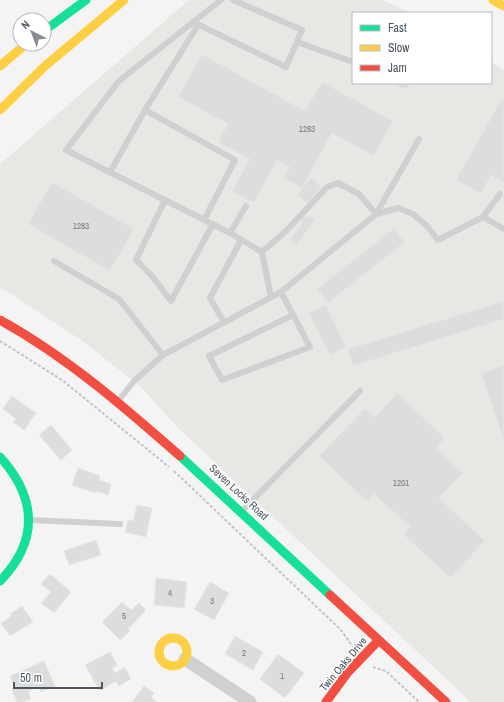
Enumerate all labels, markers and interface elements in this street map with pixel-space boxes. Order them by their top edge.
north arrow [12,12,52,52]
legend [352,12,492,84]
text: N [18,17,32,32]
text: Fast [388,20,407,36]
text: Slow [388,40,410,56]
text: Jam [388,60,407,76]
house number: 1283 [299,123,315,135]
house number: 1283 [73,220,89,232]
street label: Seven Locks Road [207,461,271,523]
house number: 1201 [393,477,409,489]
house number: 4 [168,587,172,599]
house number: 3 [210,595,214,607]
house number: 5 [122,610,126,622]
street label: Twin Oaks Drive [316,634,370,694]
house number: 2 [242,647,246,659]
scale bar [14,664,102,690]
text: 50 m [20,670,42,686]
house number: 1 [280,670,284,682]

